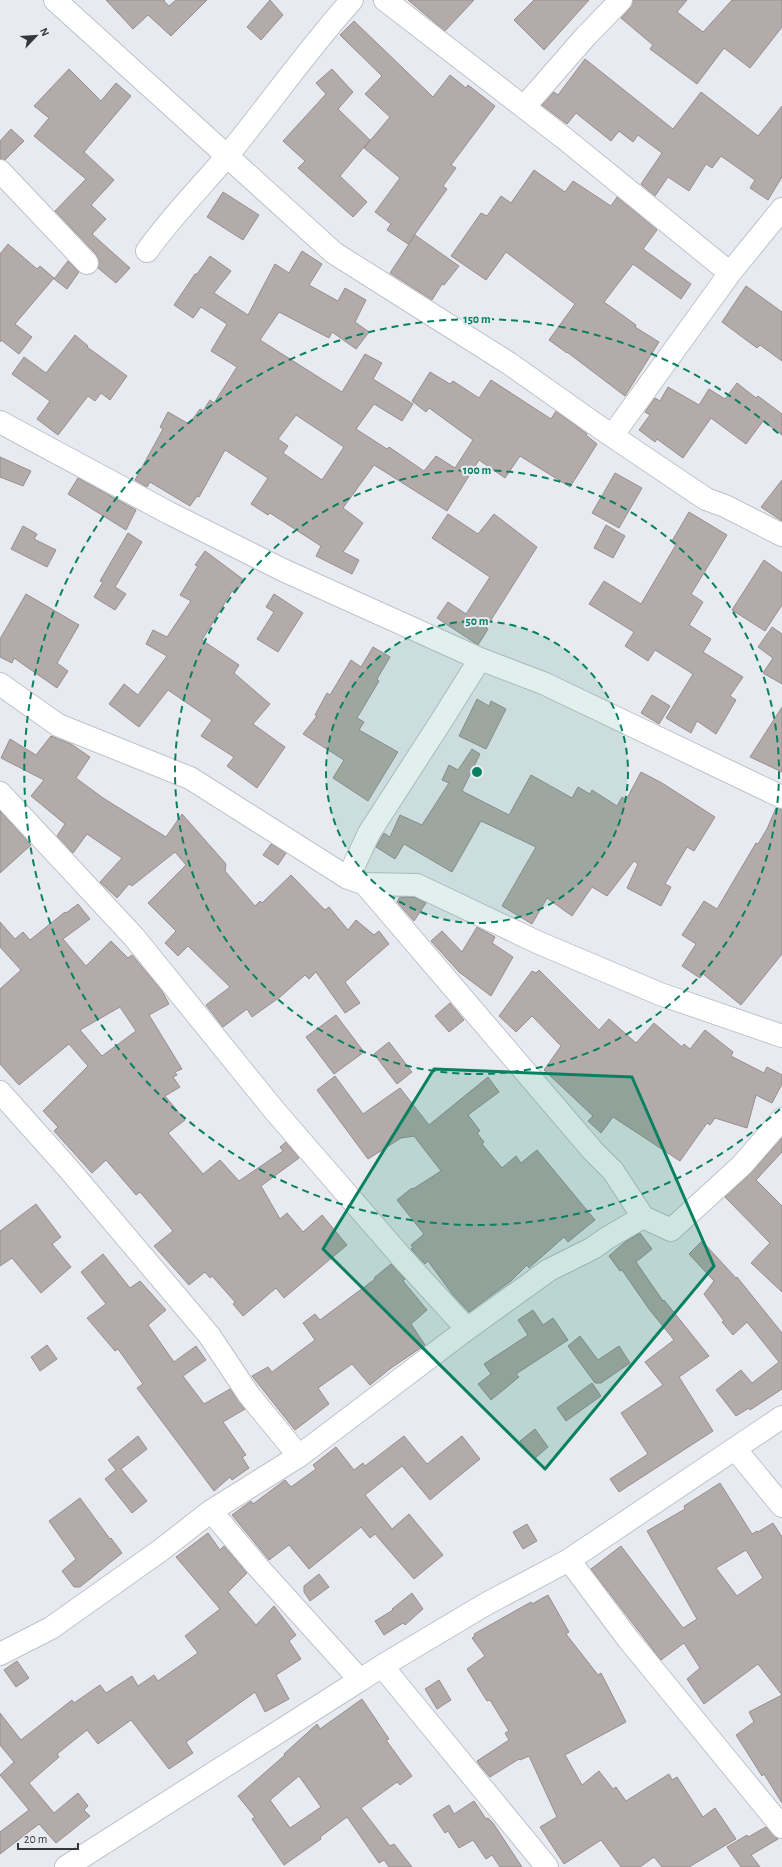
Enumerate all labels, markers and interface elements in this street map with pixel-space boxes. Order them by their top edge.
north arrow [16,16,56,56]
text: N [38,26,51,38]
text: 150 m [463,313,491,325]
text: 100 m [463,464,491,476]
text: 50 m [466,615,489,627]
centre of rings [470,765,484,779]
scale bar [18,1825,78,1851]
text: 20 m [24,1833,47,1845]

